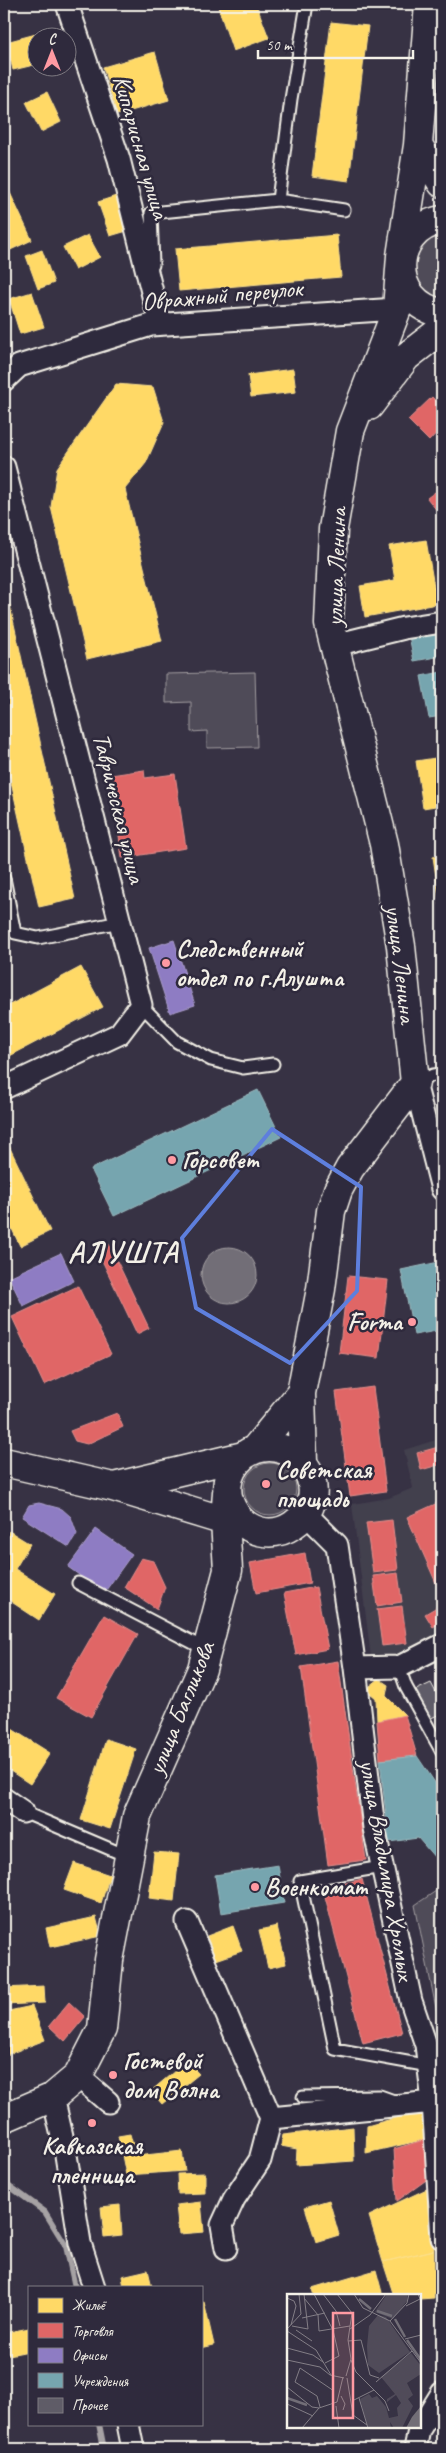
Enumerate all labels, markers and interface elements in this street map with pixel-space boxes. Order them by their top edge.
north arrow [28,28,78,78]
scale bar [258,28,414,60]
text: С [49,31,58,48]
text: 50 m [266,36,293,55]
street label: Кипарисная улица [105,71,177,224]
street label: Овражный переулок [140,272,306,318]
street label: улица Ленина [318,504,354,629]
street label: Таврическая улица [85,730,154,888]
street label: улица Ленина [378,901,424,1028]
place label: Следственный отдел по г.Алушта [176,933,345,994]
marker: Следственный отдел по г.Алушта [160,957,172,969]
place label: Горсовет [182,1144,261,1176]
marker: Горсовет [166,1154,178,1166]
district label: АЛУШТА [68,1233,180,1271]
place label: Forma [347,1306,404,1338]
marker: Forma [406,1316,418,1328]
place label: Советская площадь [276,1454,373,1515]
marker: Советская площадь [260,1478,272,1490]
street label: улица Багликова [139,1635,223,1781]
street label: улица Владимира Хромых [351,1755,423,1985]
place label: Военкомат [265,1871,369,1903]
marker: Военкомат [249,1881,261,1893]
place label: Гостевой дом Волна [123,2045,221,2106]
marker: Гостевой дом Волна [107,2069,119,2081]
marker: Кавказская пленница [86,2117,98,2129]
place label: Кавказская пленница [42,2130,144,2191]
legend [28,2286,202,2426]
inset map [287,2294,421,2428]
text: Жильё [72,2296,107,2315]
text: Торговля [72,2322,115,2341]
text: Офисы [72,2346,107,2365]
text: Учреждения [72,2372,129,2391]
text: Прочее [72,2396,108,2415]

